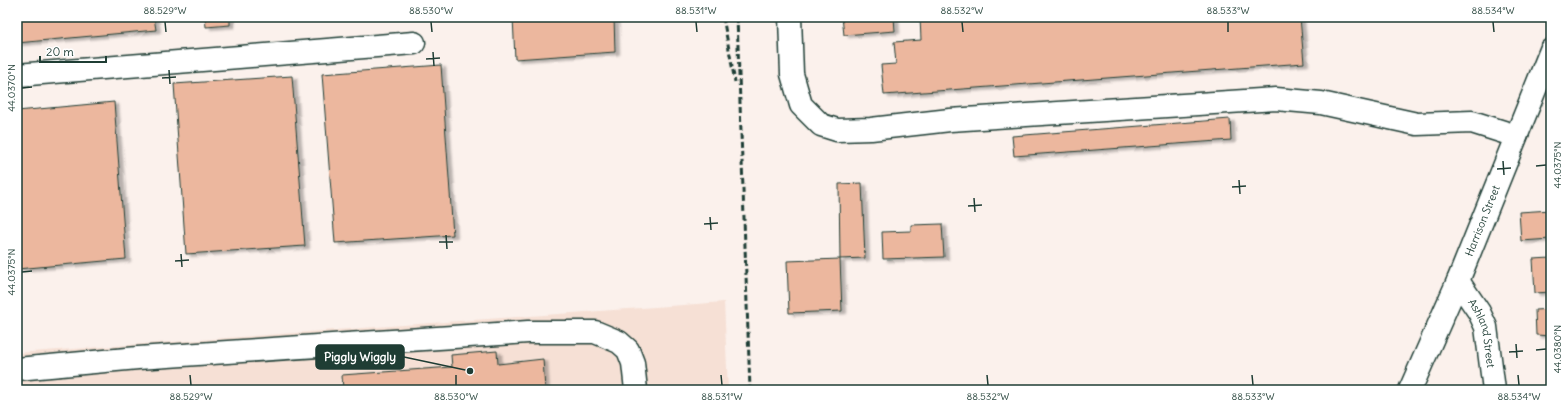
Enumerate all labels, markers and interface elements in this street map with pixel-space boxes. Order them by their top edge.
text: 88.529°W [144,4,187,17]
text: 88.530°W [409,4,453,17]
text: 88.531°W [675,4,717,17]
text: 88.532°W [941,4,983,17]
text: 88.533°W [1206,4,1250,17]
text: 88.534°W [1471,4,1515,17]
scale bar [40,38,106,64]
text: 20 m [46,44,74,59]
text: 44.0370°N [5,64,18,112]
text: 44.0375°N [1551,142,1564,188]
street label: Harrison Street [1462,183,1503,258]
text: 44.0375°N [5,249,18,295]
street label: Ashland Street [1465,296,1498,369]
text: 44.0380°N [1551,325,1564,373]
callout: Piggly Wiggly [316,345,404,369]
text: Piggly Wiggly [324,349,396,365]
text: 88.529°W [170,390,213,403]
text: 88.530°W [434,390,478,403]
text: 88.531°W [701,390,743,403]
text: 88.532°W [967,390,1009,403]
text: 88.533°W [1231,390,1275,403]
text: 88.534°W [1497,390,1541,403]

